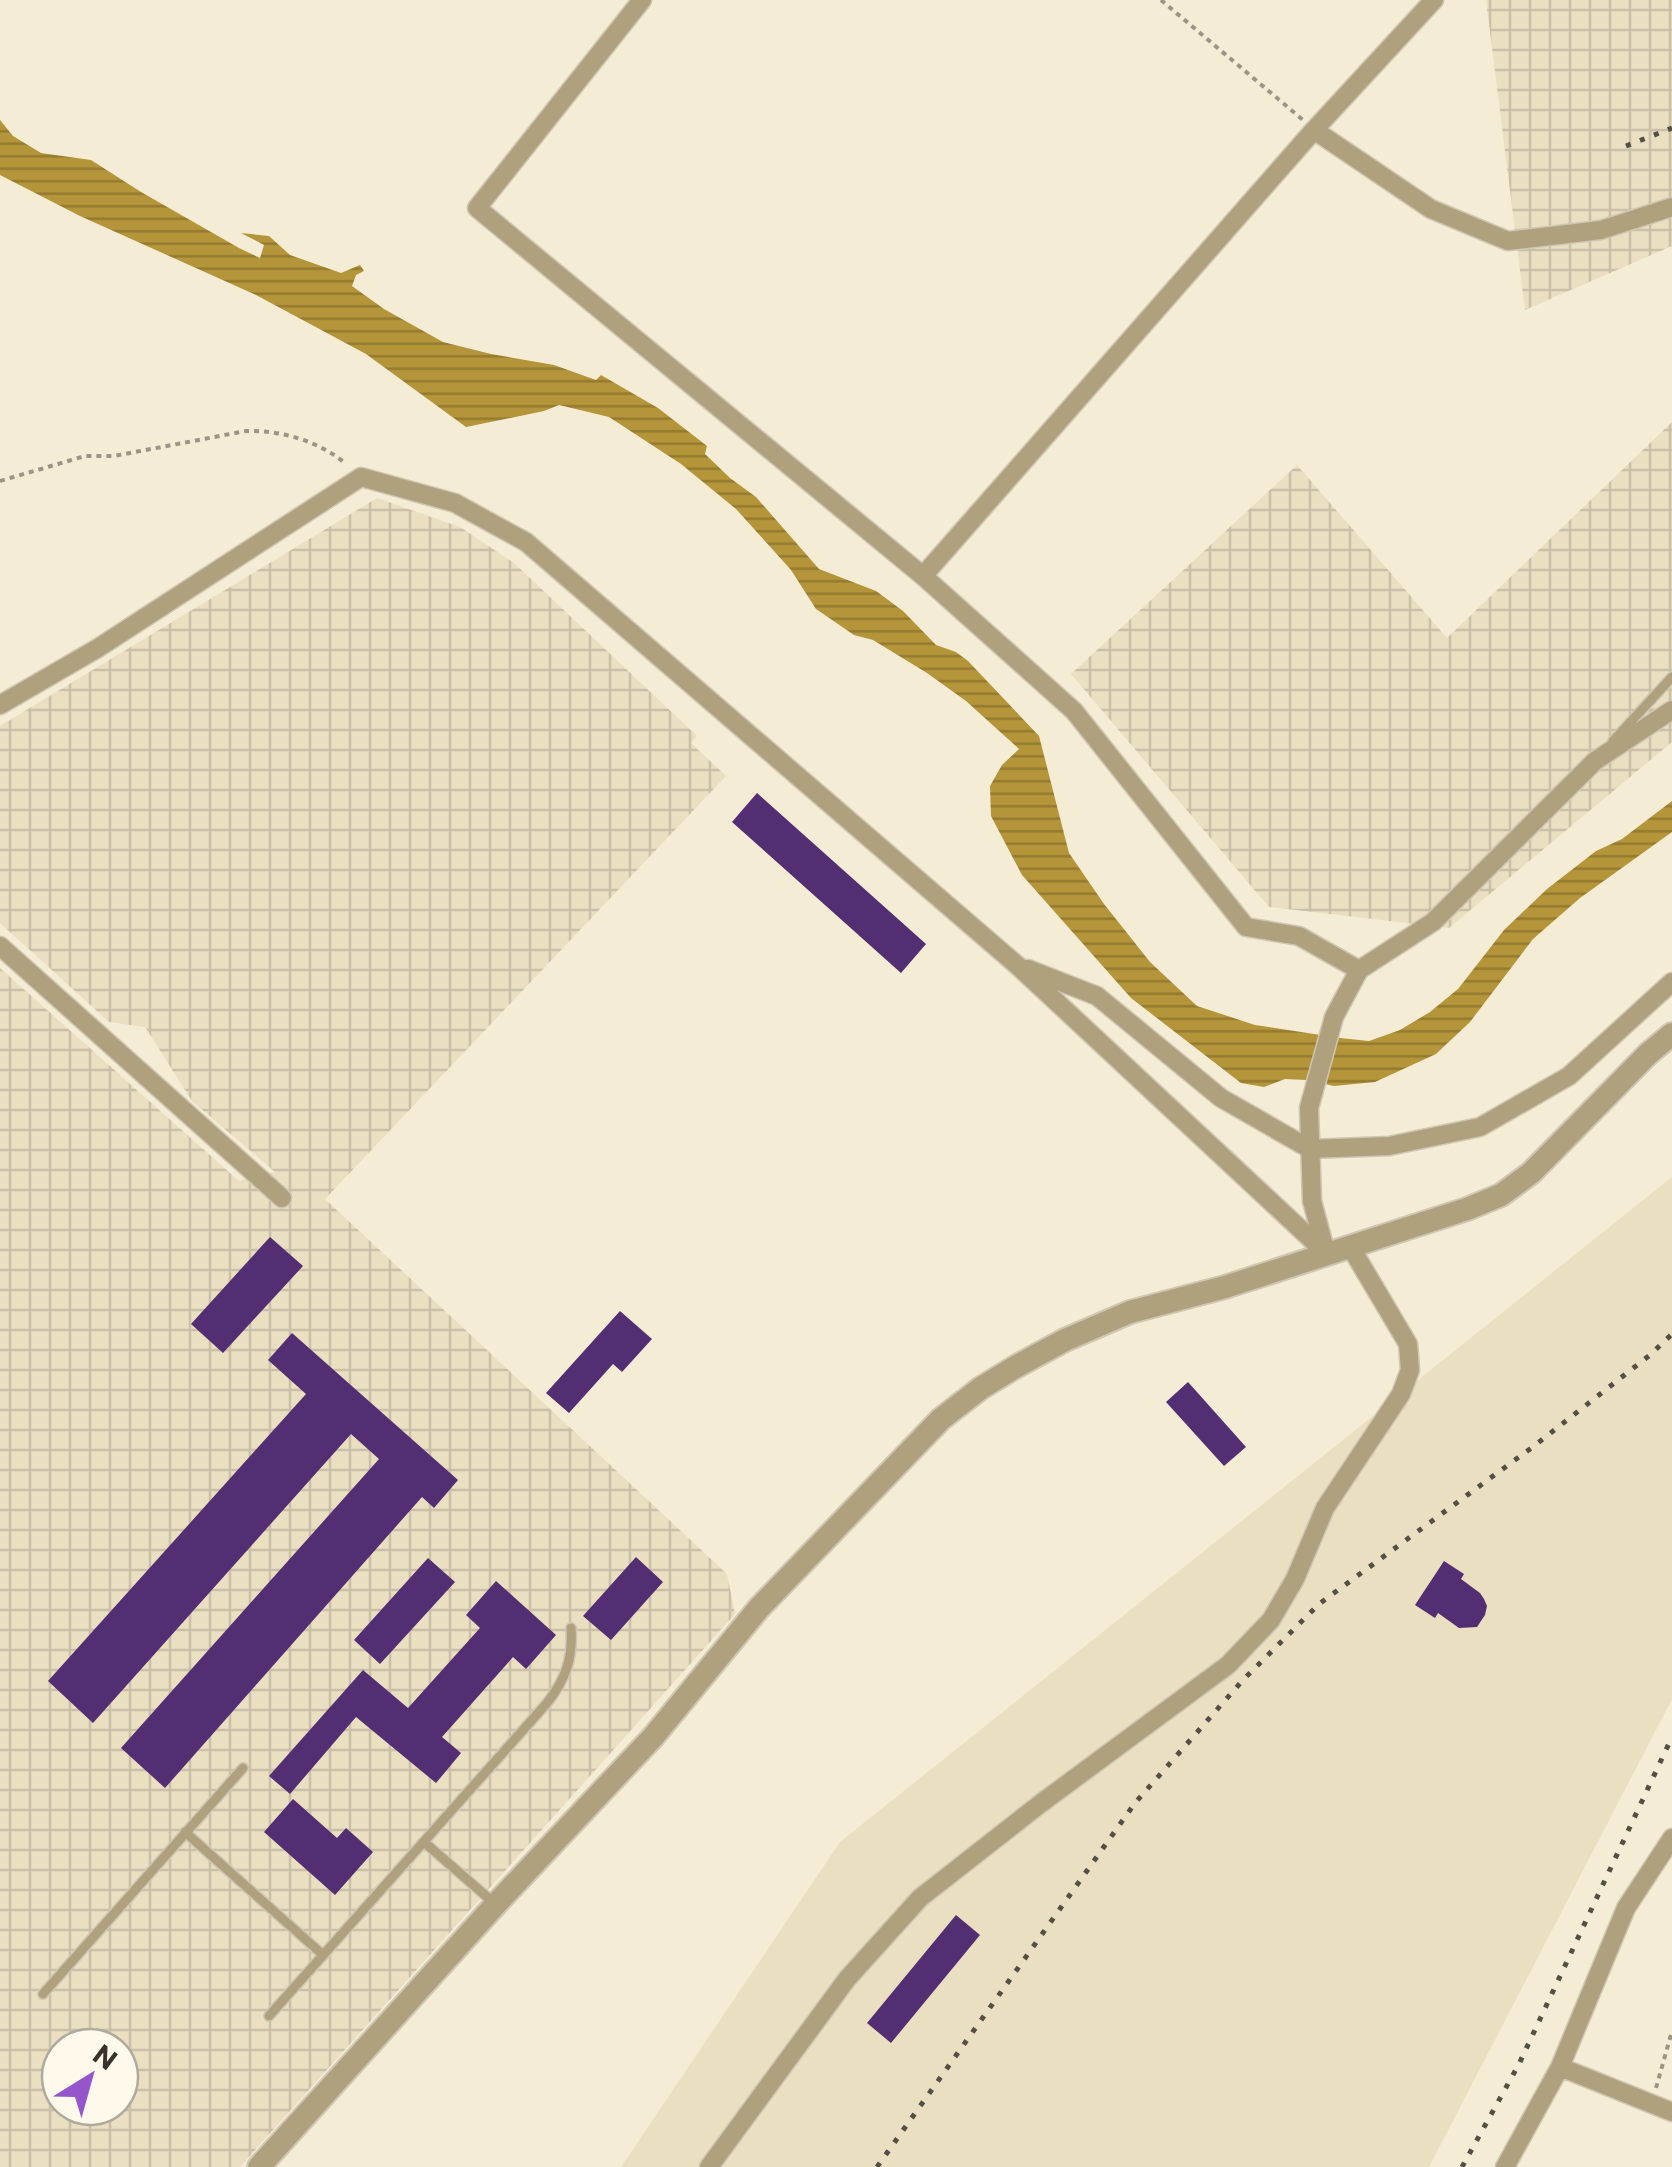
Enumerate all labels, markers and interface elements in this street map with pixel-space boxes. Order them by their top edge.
north arrow [40,2027,140,2127]
text: N [87,2036,124,2076]

